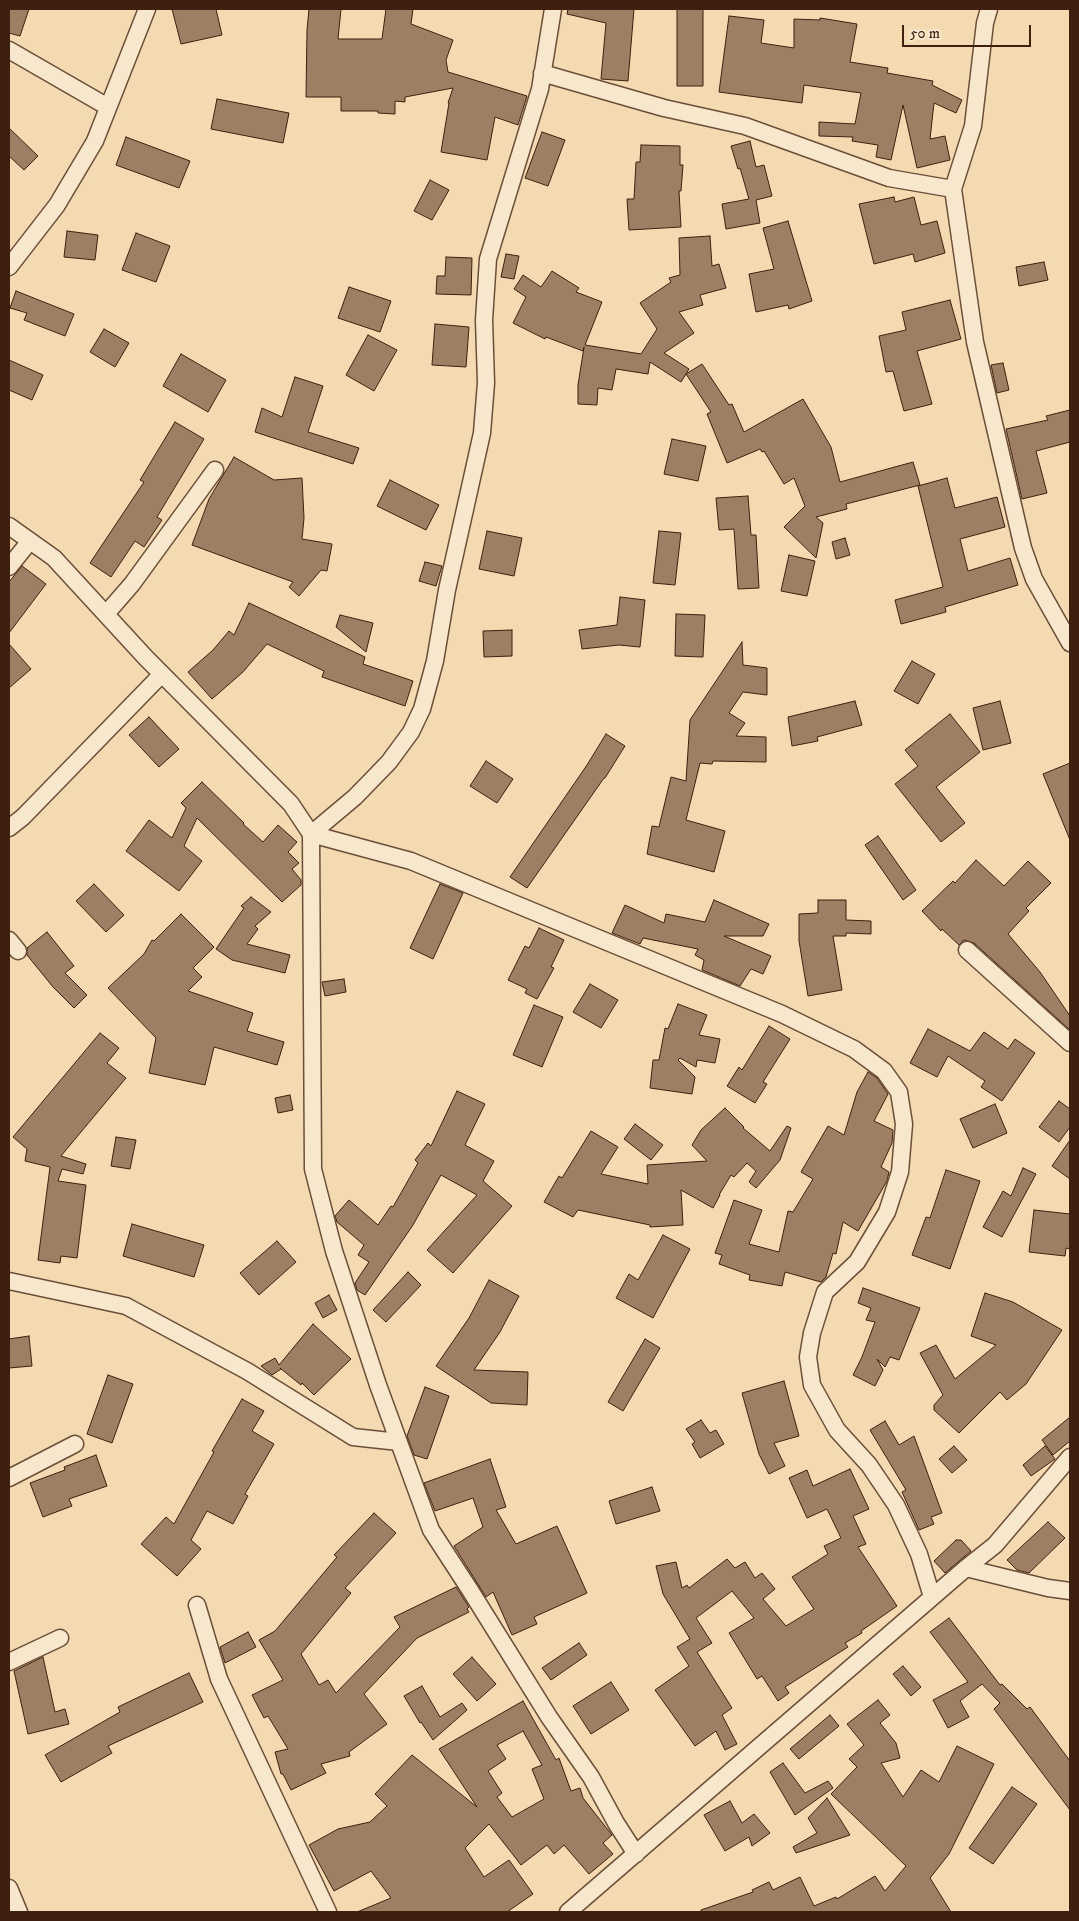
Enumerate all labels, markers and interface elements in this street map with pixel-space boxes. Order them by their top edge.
scale bar [904,15,1033,47]
text: 50 m [910,24,940,43]

